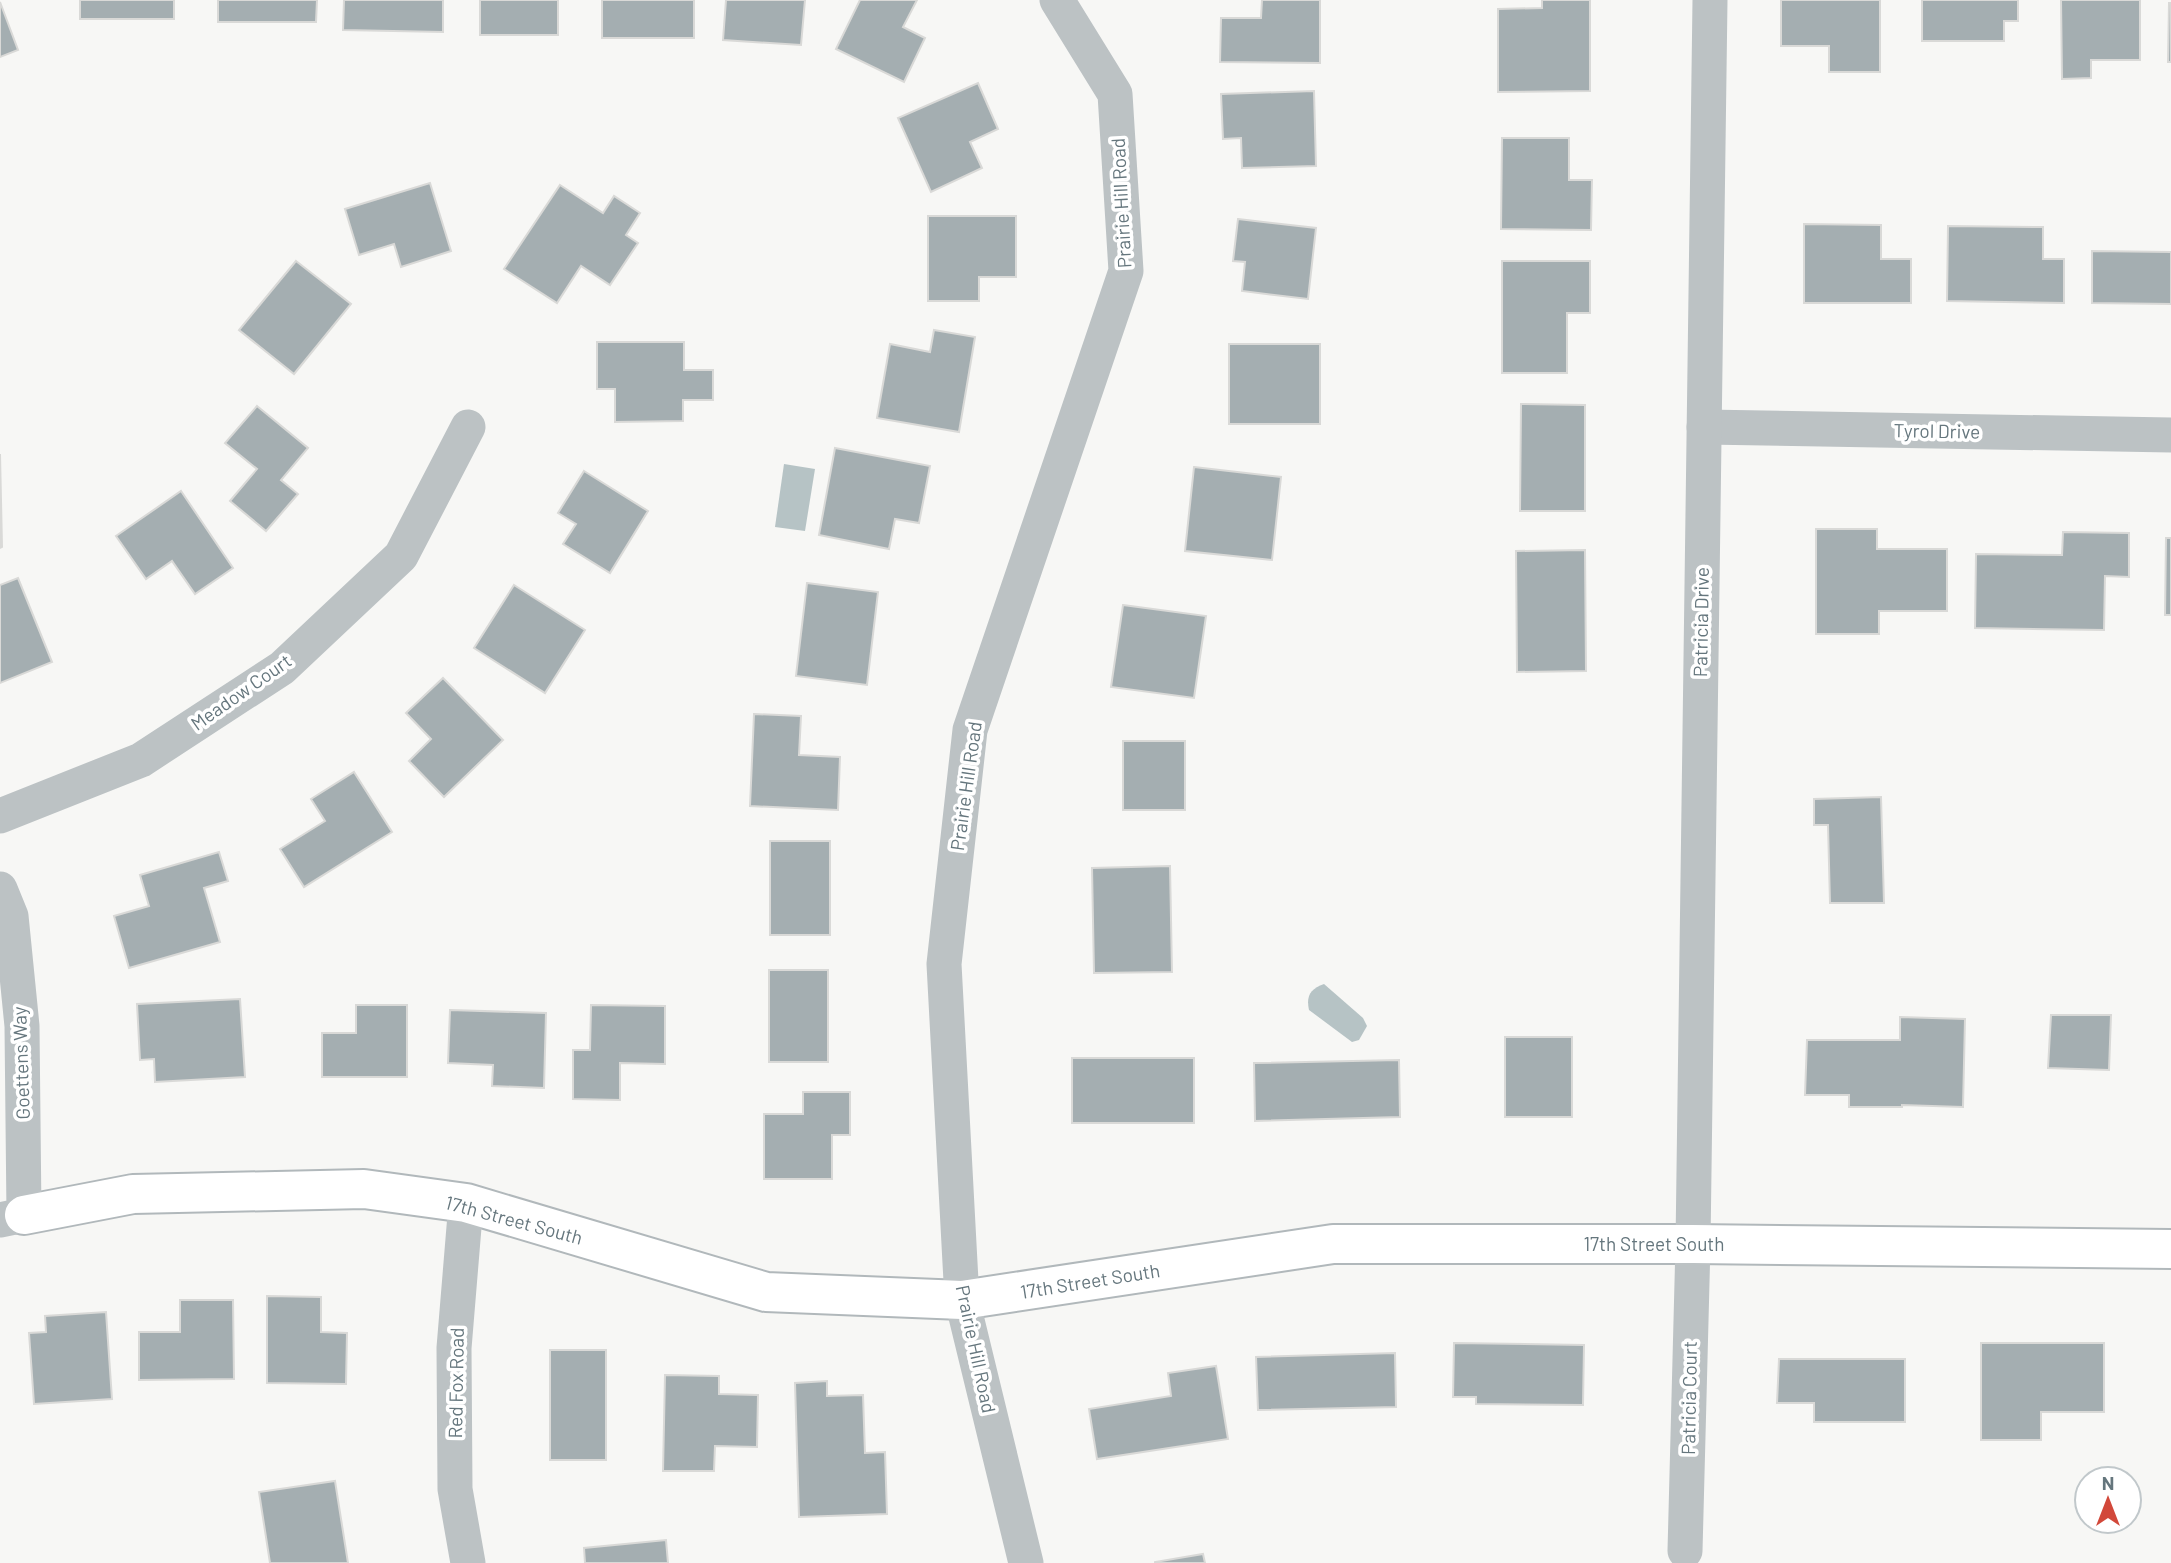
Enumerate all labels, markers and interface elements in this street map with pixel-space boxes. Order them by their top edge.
street label: Prairie Hill Road [1106,137,1135,269]
street label: Tyrol Drive [1894,418,1980,443]
street label: Patricia Drive [1688,567,1713,677]
street label: Meadow Court [186,649,295,735]
street label: Prairie Hill Road [945,720,986,852]
street label: Goettens Way [7,1006,34,1120]
street label: 17th Street South [443,1190,585,1249]
street label: 17th Street South [1583,1232,1725,1255]
street label: 17th Street South [1018,1258,1161,1303]
street label: Prairie Hill Road [952,1283,1001,1415]
street label: Red Fox Road [443,1327,468,1439]
street label: Patricia Court [1676,1341,1701,1455]
north arrow [2073,1465,2143,1535]
text: N [2102,1471,2114,1494]

